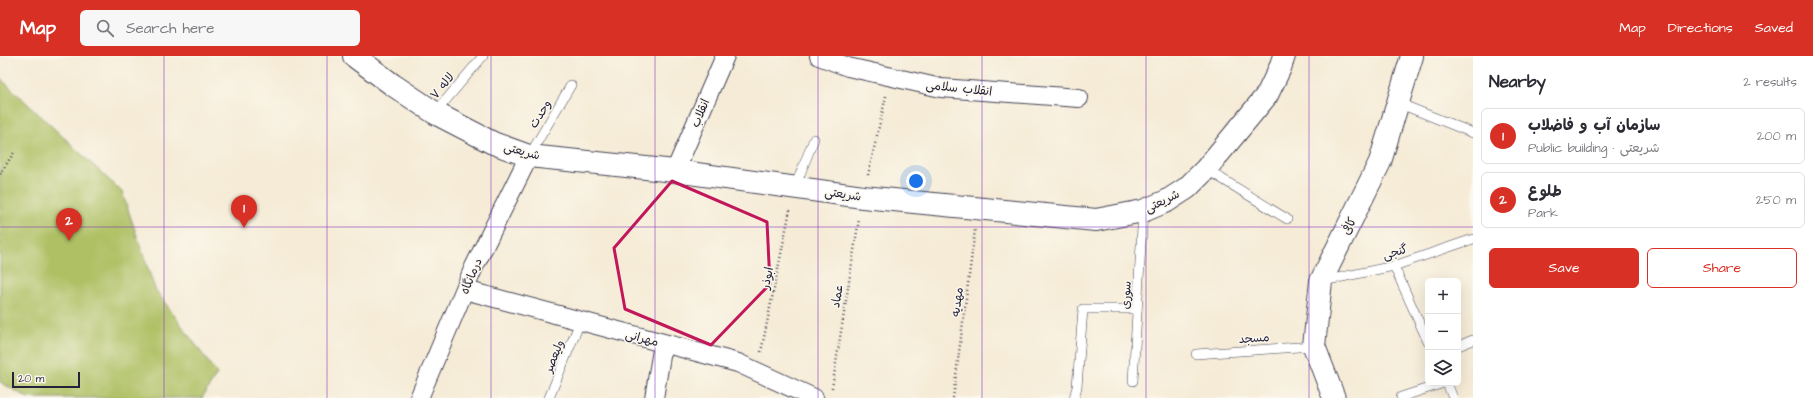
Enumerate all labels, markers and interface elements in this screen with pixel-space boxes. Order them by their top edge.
search box [80,10,360,46]
text: Map [20,15,56,42]
icon: search [94,17,116,39]
text: Search here [126,18,215,39]
text: Map [1619,18,1646,38]
text: Directions [1668,18,1733,38]
text: Saved [1755,18,1793,38]
street label: لاله ۷ [426,69,459,103]
text: Nearby [1489,70,1546,94]
text: 2 results [1743,73,1797,91]
street label: انقلاب سلامی [925,77,993,100]
street label: انقلاب [687,96,714,130]
street label: وحدت [525,97,556,132]
text: سازمان آب و فاضلاب [1528,115,1660,136]
text: 1 [1502,127,1504,145]
text: 200 m [1757,127,1796,145]
street label: شریعتی [502,139,542,164]
text: Public building · شریعتی [1528,139,1660,157]
your location [906,171,926,191]
text: طلوع [1528,181,1562,202]
street label: شریعتی [824,184,862,205]
street label: شریعتی [1142,186,1183,217]
text: 2 [1499,191,1507,209]
text: 250 m [1756,191,1796,209]
pin: 1 [231,195,257,228]
text: Park [1528,204,1558,222]
pin: 2 [56,208,82,241]
street label: کافی [1338,215,1361,238]
street label: گنجی [1381,241,1409,264]
button: Save [1489,248,1639,288]
button: Share [1647,248,1797,288]
street label: درمانگاه [456,255,487,297]
street label: ابوذر [757,265,778,292]
map controls [1425,278,1461,386]
button: + [1425,278,1461,314]
street label: سوری [1117,280,1136,310]
street label: عماد [827,283,848,309]
street label: مهدیه [947,286,968,318]
button: − [1425,314,1461,350]
street label: مهرانی [623,326,660,351]
street label: مسجد [1238,329,1270,348]
street label: ولیعصر [540,337,569,376]
button: layers [1425,350,1461,386]
scale bar [12,370,80,389]
text: 20 m [18,371,44,386]

